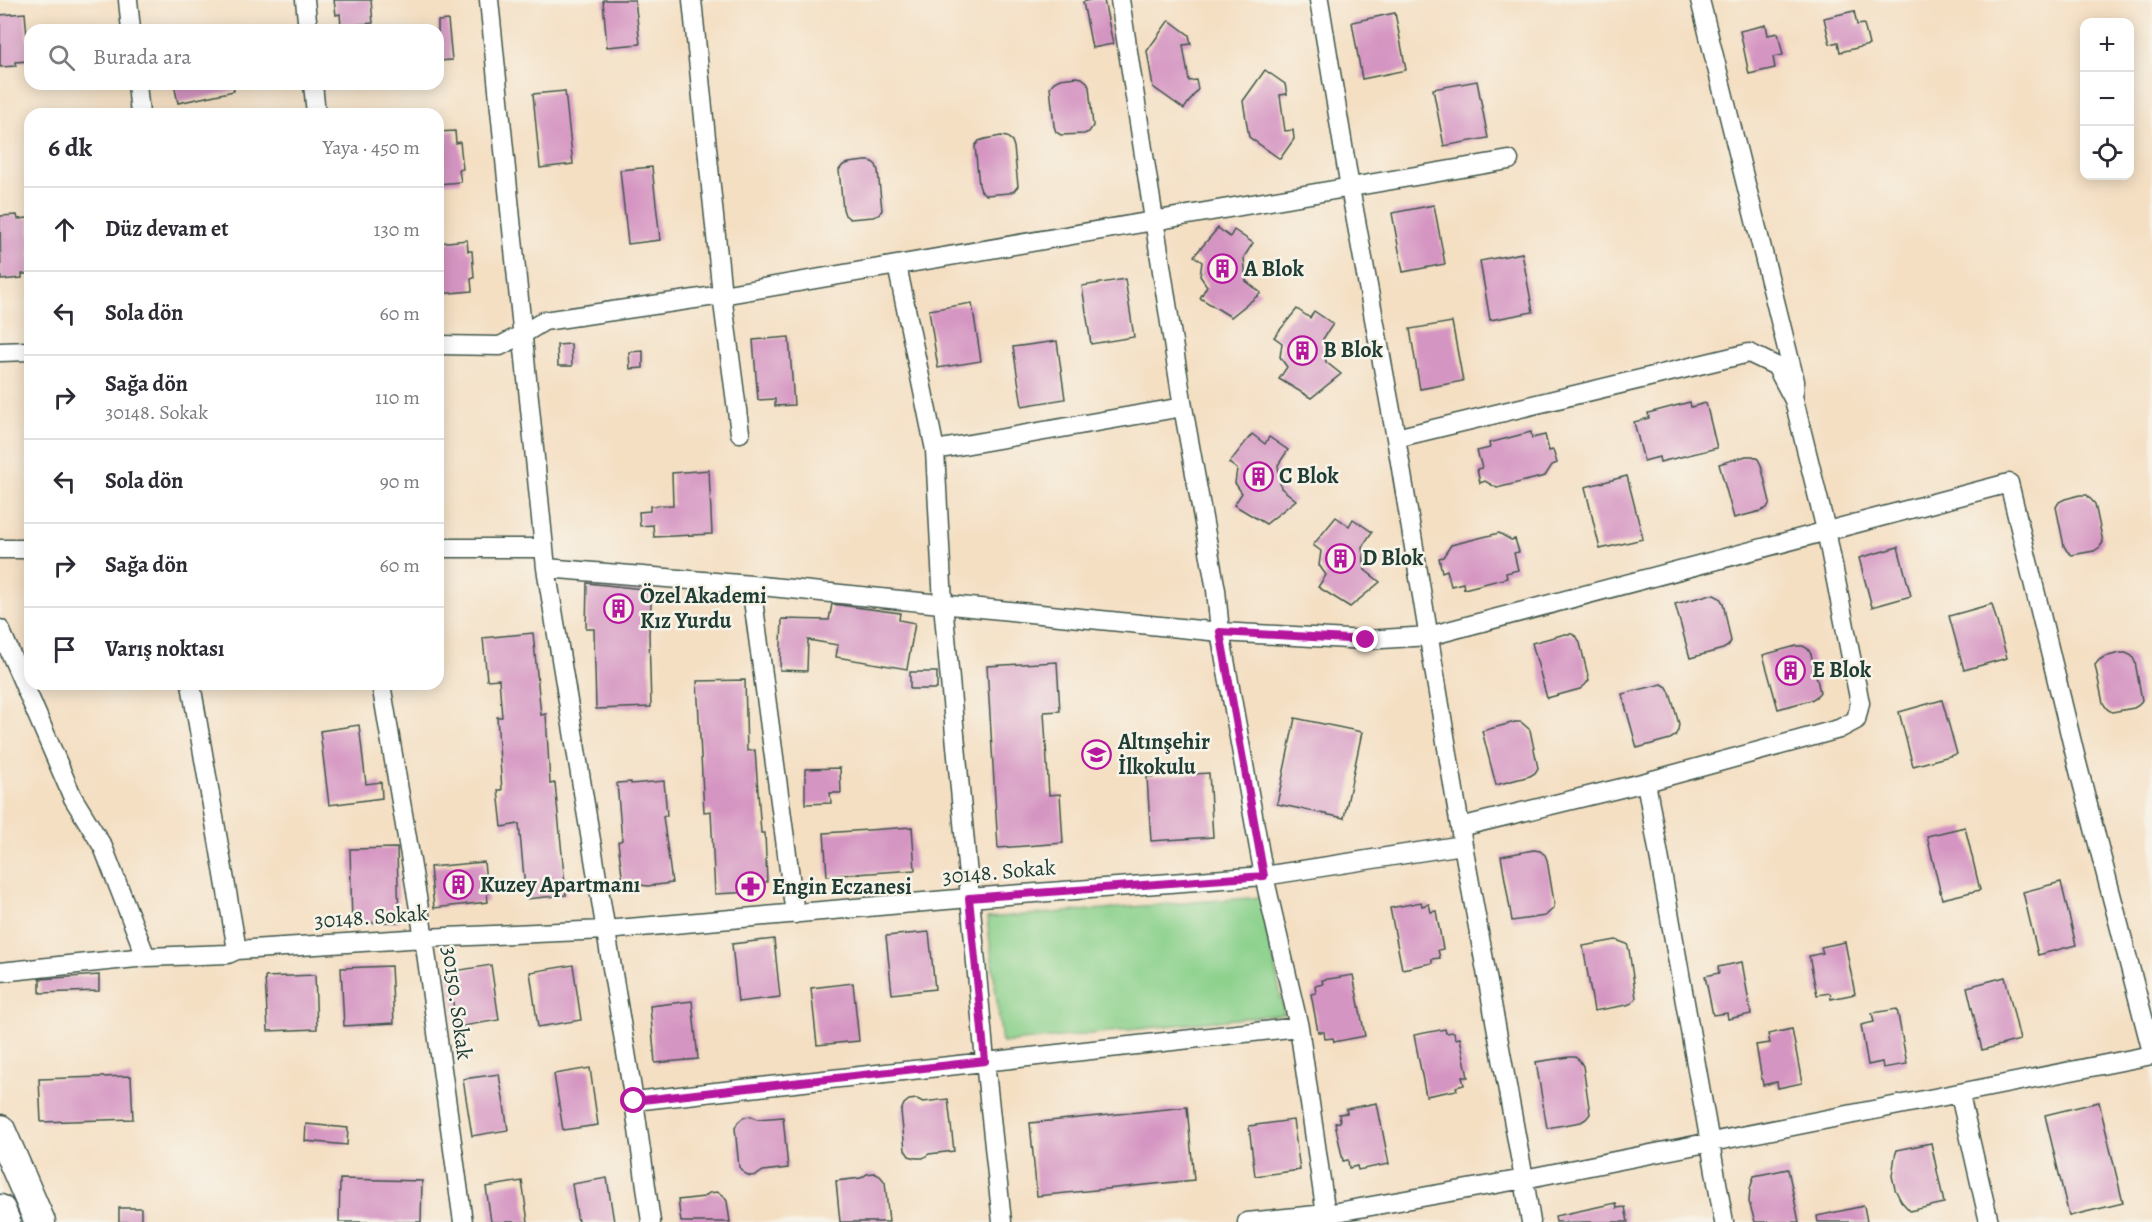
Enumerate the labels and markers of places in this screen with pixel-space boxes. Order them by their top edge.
building icon: A Blok [1207,253,1239,285]
place label: A Blok [1243,254,1305,284]
building icon: B Blok [1286,334,1318,366]
place label: B Blok [1323,335,1384,365]
building icon: C Blok [1242,460,1274,492]
place label: C Blok [1279,461,1339,491]
building icon: D Blok [1325,542,1357,574]
place label: D Blok [1362,543,1424,573]
place label: Özel Akademi Kız Yurdu [640,581,767,636]
building icon: Özel Akademi Kız Yurdu [603,593,635,625]
building icon: E Blok [1775,654,1807,686]
place label: E Blok [1812,655,1872,685]
place label: Altınşehir İlkokulu [1117,727,1210,782]
school or university icon: Altınşehir İlkokulu [1081,739,1113,771]
building icon: Kuzey Apartmanı [443,869,475,901]
place label: Kuzey Apartmanı [480,870,640,900]
pharmacy icon: Engin Eczanesi [735,871,767,903]
place label: Engin Eczanesi [772,872,912,902]

